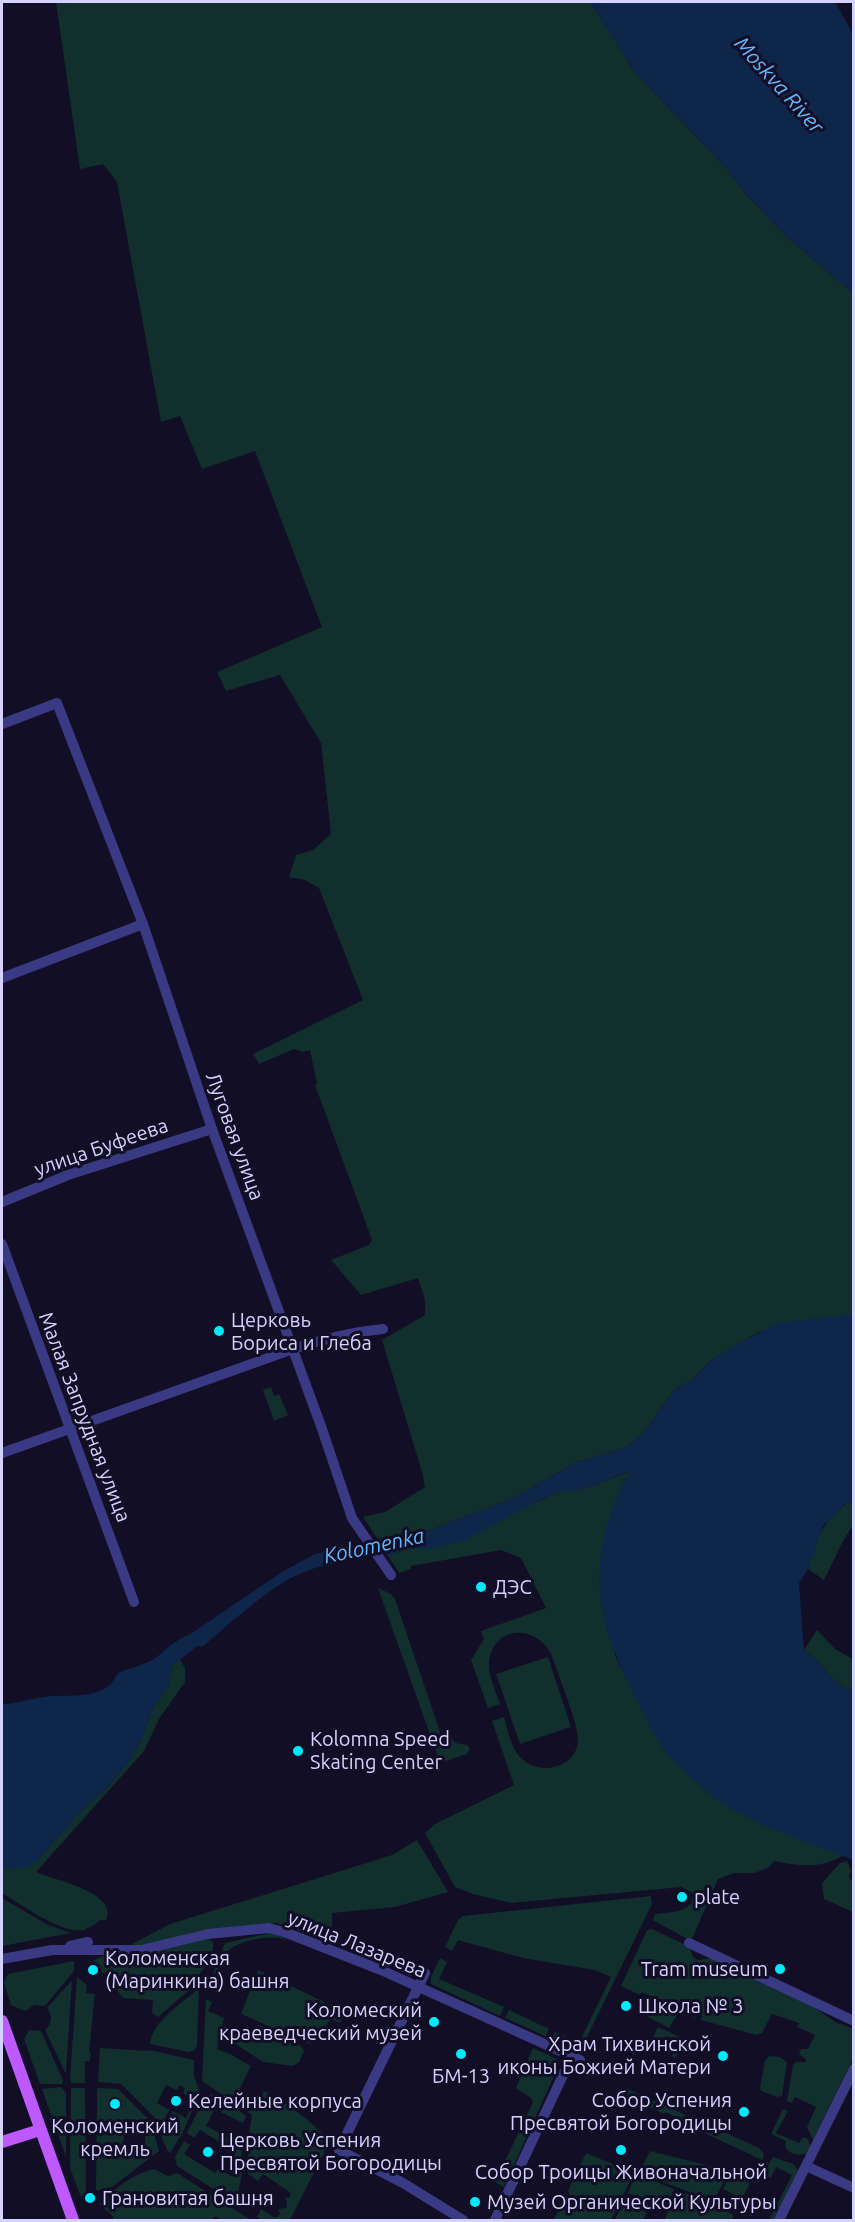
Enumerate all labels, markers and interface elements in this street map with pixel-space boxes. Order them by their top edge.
water label: Moskva River [730,31,830,138]
street label: Луговая улица [202,1069,269,1203]
street label: улица Буфеева [31,1113,171,1180]
place label: Церковь Бориса и Глеба [231,1308,372,1354]
street label: Малая Запрудная улица [35,1309,136,1525]
marker: Церковь Бориса и Глеба [212,1324,226,1338]
water label: Kolomenka [321,1523,426,1567]
place label: ДЭС [493,1575,532,1598]
marker: ДЭС [474,1580,488,1594]
place label: Kolomna Speed Skating Center [310,1727,450,1773]
marker: Kolomna Speed Skating Center [291,1744,305,1758]
place label: plate [694,1885,740,1908]
marker: plate [675,1890,689,1904]
street label: улица Лазарева [285,1905,430,1982]
place label: Коломенская (Маринкина) башня [105,1946,290,1992]
place label: Tram museum [641,1957,768,1980]
marker: Tram museum [773,1962,787,1976]
marker: Коломенская (Маринкина) башня [86,1963,100,1977]
place label: Школа № 3 [638,1994,743,2017]
place label: Коломеский краеведческий музей [219,1998,422,2044]
marker: Школа № 3 [619,1999,633,2013]
marker: Коломеский краеведческий музей [427,2015,441,2029]
place label: Храм Тихвинской иконы Божией Матери [497,2032,711,2078]
marker: БМ-13 [454,2047,468,2061]
marker: Храм Тихвинской иконы Божией Матери [716,2049,730,2063]
place label: БМ-13 [432,2064,490,2087]
place label: Собор Успения Пресвятой Богородицы [510,2088,732,2134]
place label: Келейные корпуса [188,2089,362,2112]
marker: Келейные корпуса [169,2094,183,2108]
marker: Коломенский кремль [108,2097,122,2111]
marker: Собор Успения Пресвятой Богородицы [737,2105,751,2119]
place label: Коломенский кремль [51,2114,179,2160]
place label: Церковь Успения Пресвятой Богородицы [220,2128,442,2174]
marker: Собор Троицы Живоначальной [614,2143,628,2157]
marker: Церковь Успения Пресвятой Богородицы [201,2145,215,2159]
place label: Собор Троицы Живоначальной [475,2160,767,2183]
place label: Грановитая башня [102,2186,274,2209]
place label: Музей Органической Культуры [487,2190,777,2213]
marker: Грановитая башня [83,2191,97,2205]
marker: Музей Органической Культуры [468,2195,482,2209]

